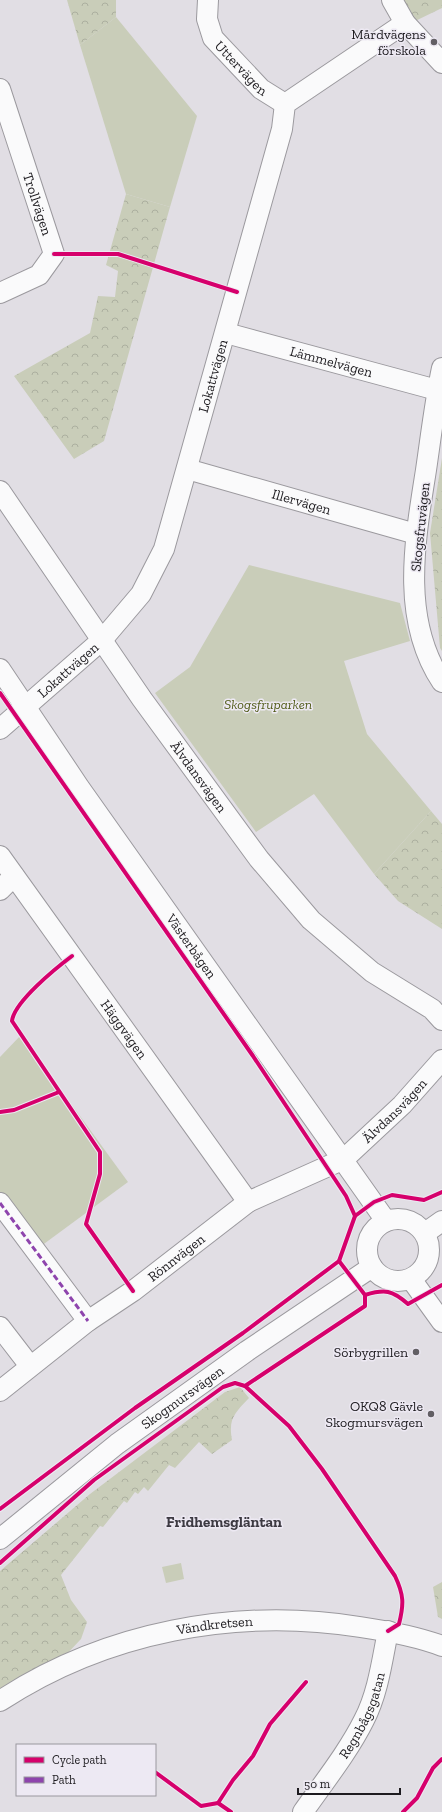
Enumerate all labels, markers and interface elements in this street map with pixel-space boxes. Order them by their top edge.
place label: Mårdvägens förskola [351,26,426,59]
street label: Uttervägen [211,37,270,100]
marker: Mårdvägens förskola [429,37,439,47]
street label: Trollvägen [19,171,55,238]
street label: Lokattvägen [195,337,232,415]
street label: Lämmelvägen [288,343,374,381]
street label: Skogsfruvägen [407,482,434,573]
street label: Illervägen [270,486,333,518]
street label: Lokattvägen [34,639,102,701]
park label: Skogsfruparken [224,696,312,713]
street label: Älvdansvägen [167,738,230,816]
street label: Västerbågen [162,910,220,982]
street label: Häggvägen [97,997,151,1062]
street label: Älvdansvägen [359,1075,431,1147]
street label: Rönnvägen [144,1231,208,1285]
place label: Sörbygrillen [334,1344,408,1361]
marker: Sörbygrillen [411,1347,421,1357]
street label: Skogmursvägen [138,1362,227,1433]
place label: OKQ8 Gävle Skogmursvägen [326,1398,423,1431]
marker: OKQ8 Gävle Skogmursvägen [426,1409,436,1419]
district label: Fridhemsgläntan [166,1513,282,1531]
street label: Vändkretsen [174,1613,253,1639]
street label: Regnbågsgatan [335,1671,389,1762]
legend [16,1744,156,1796]
text: Cycle path [52,1753,107,1767]
scale bar [298,1770,400,1796]
text: Path [52,1773,76,1787]
text: 50 m [304,1777,331,1791]

